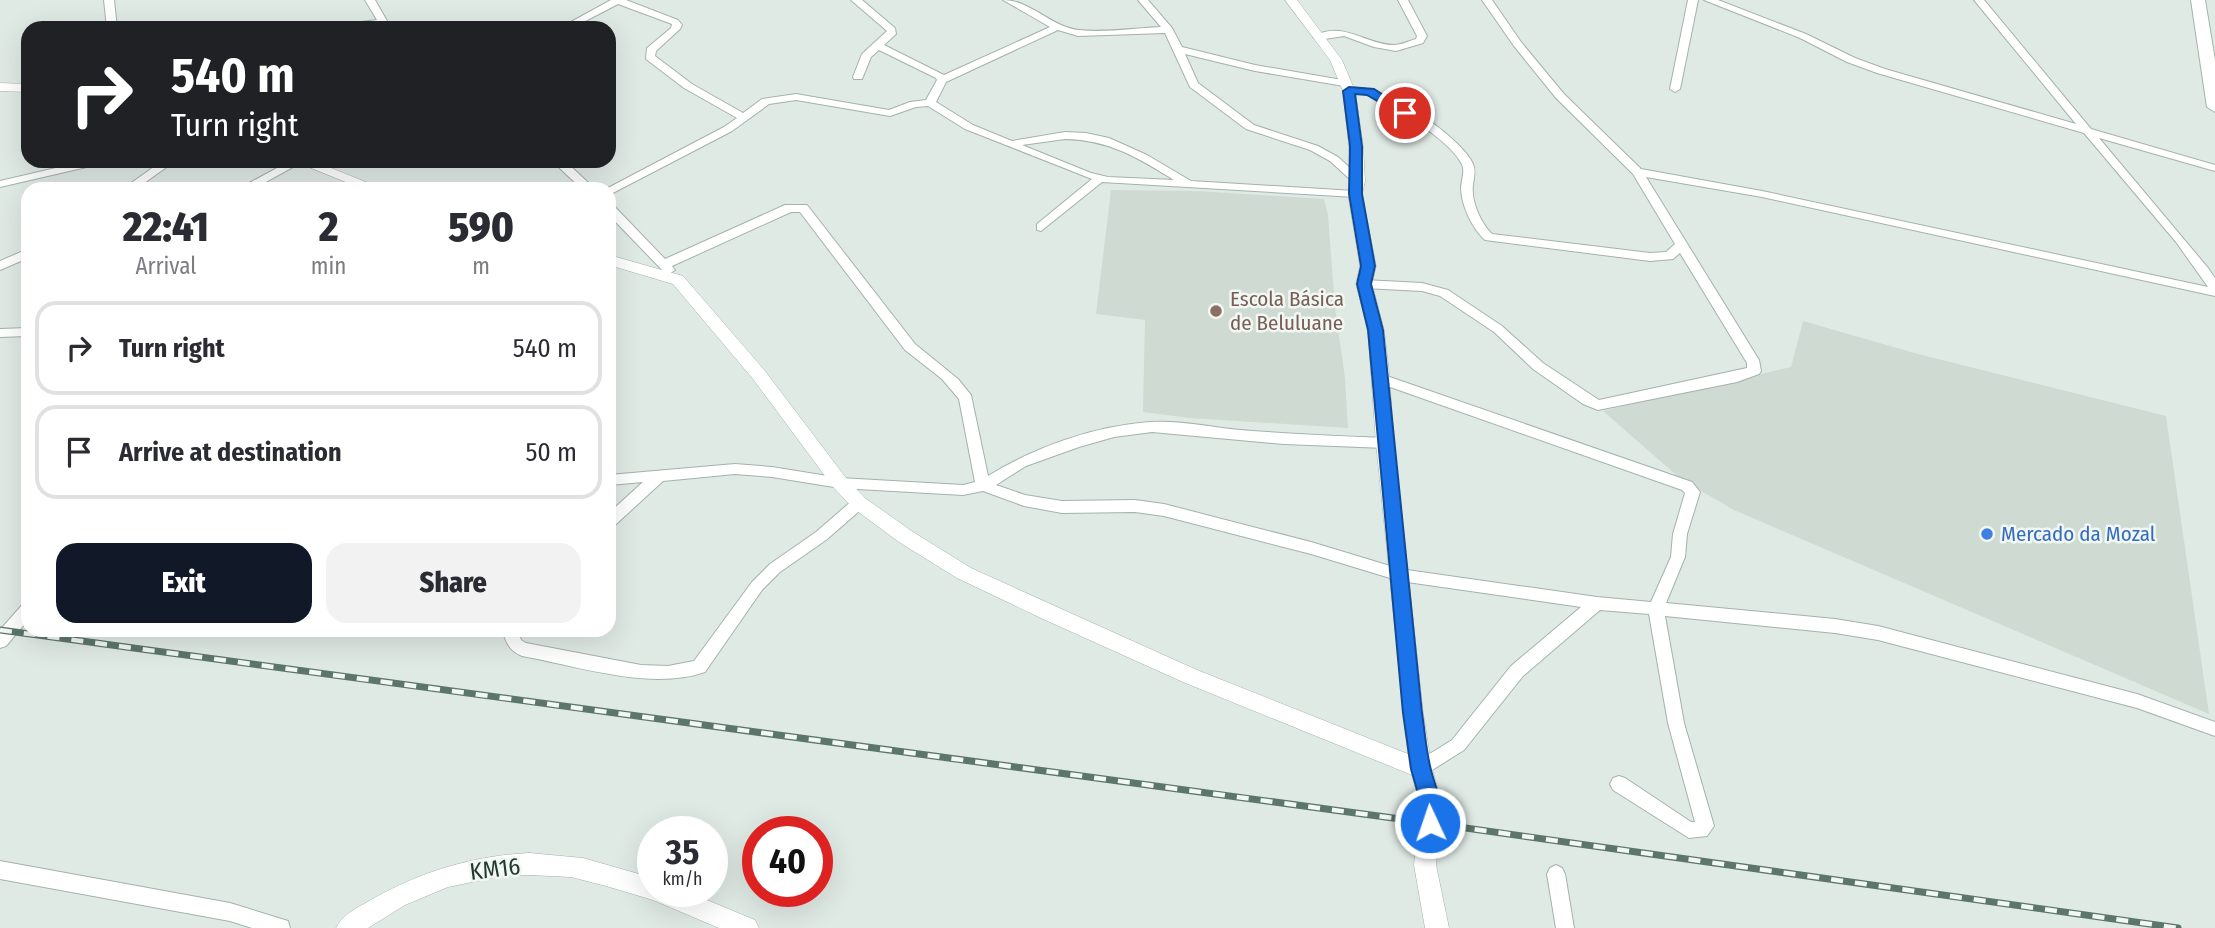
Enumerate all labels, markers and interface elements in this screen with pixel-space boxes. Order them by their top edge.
text: 540 m [171,46,295,105]
icon: right [56,49,147,140]
pin [1375,83,1435,143]
icon: arrive [1386,94,1424,132]
text: Turn right [171,106,298,144]
text: 22:41 [123,202,209,252]
text: 2 [319,202,339,252]
text: 590 [448,202,514,252]
text: Arrival [135,252,196,280]
text: min [311,252,346,280]
text: m [472,252,490,280]
place label: Escola Básica de Beluluane [1230,286,1344,336]
marker: Escola Básica de Beluluane [1208,303,1224,319]
icon: right [60,329,98,367]
text: Turn right [119,333,225,364]
text: 540 m [513,333,577,364]
icon: arrive [60,433,98,471]
text: Arrive at destination [119,437,342,468]
text: 50 m [525,437,577,468]
place label: Mercado da Mozal [2001,521,2156,547]
marker: Mercado da Mozal [1979,526,1995,542]
button: Exit [56,543,312,623]
button: Share [326,543,581,623]
position arrow [1393,786,1467,860]
speed limit sign: 40 [742,816,833,907]
text: 35 [666,831,699,873]
street label: KM16 [468,852,522,886]
text: km/h [662,868,703,890]

